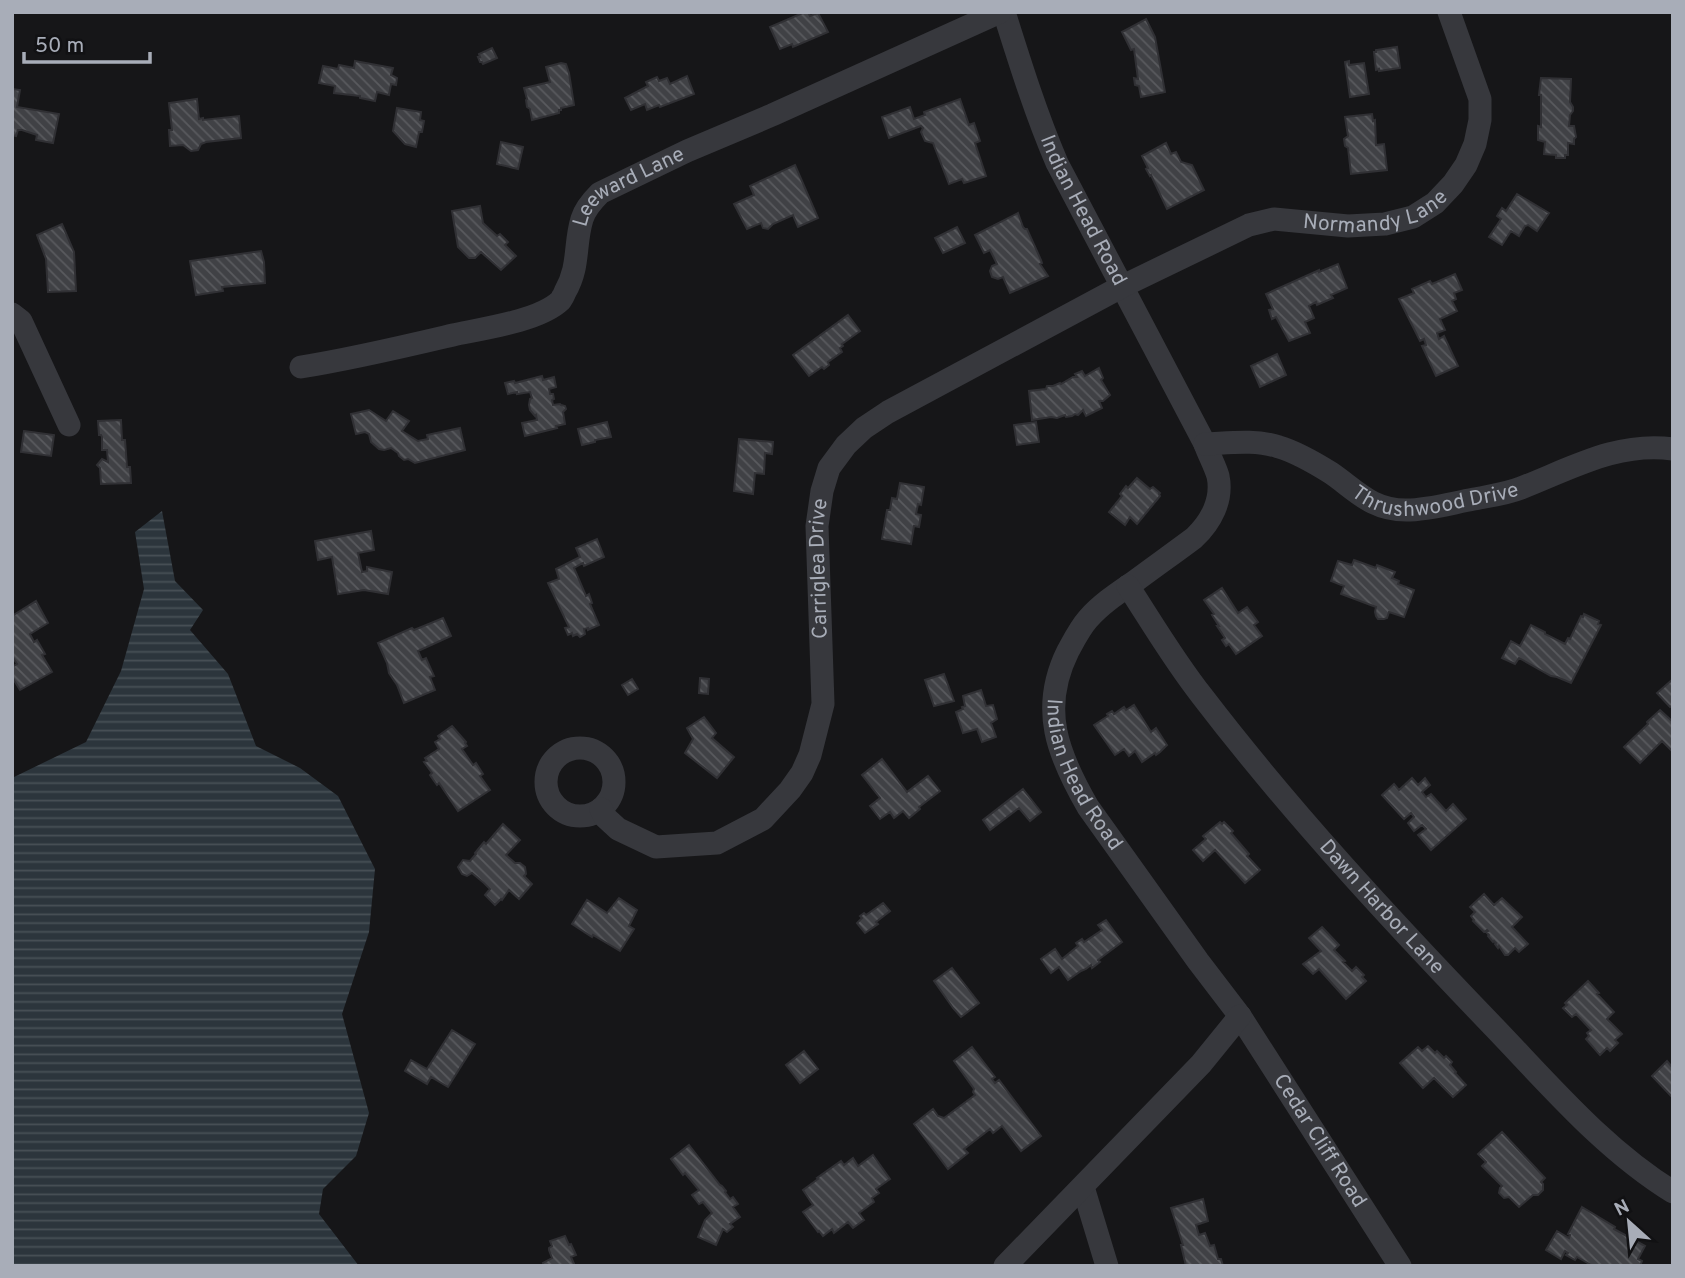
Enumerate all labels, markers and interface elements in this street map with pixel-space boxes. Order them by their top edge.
scale bar [24,21,150,65]
text: 50 m [35,33,84,60]
street label: Indian Head Road [1033,131,1133,290]
street label: Leeward Lane [567,141,689,230]
street label: Normandy Lane [1302,184,1454,240]
street label: Thrushwood Drive [1352,472,1522,498]
text: Thrushwood Drive [1346,476,1522,524]
street label: Carriglea Drive [803,497,834,639]
street label: Indian Head Road [1040,698,1128,856]
street label: Dawn Harbor Lane [1313,834,1450,980]
street label: Cedar Cliff Road [1267,1069,1373,1213]
north arrow [1594,1187,1664,1257]
text: N [1611,1195,1634,1222]

